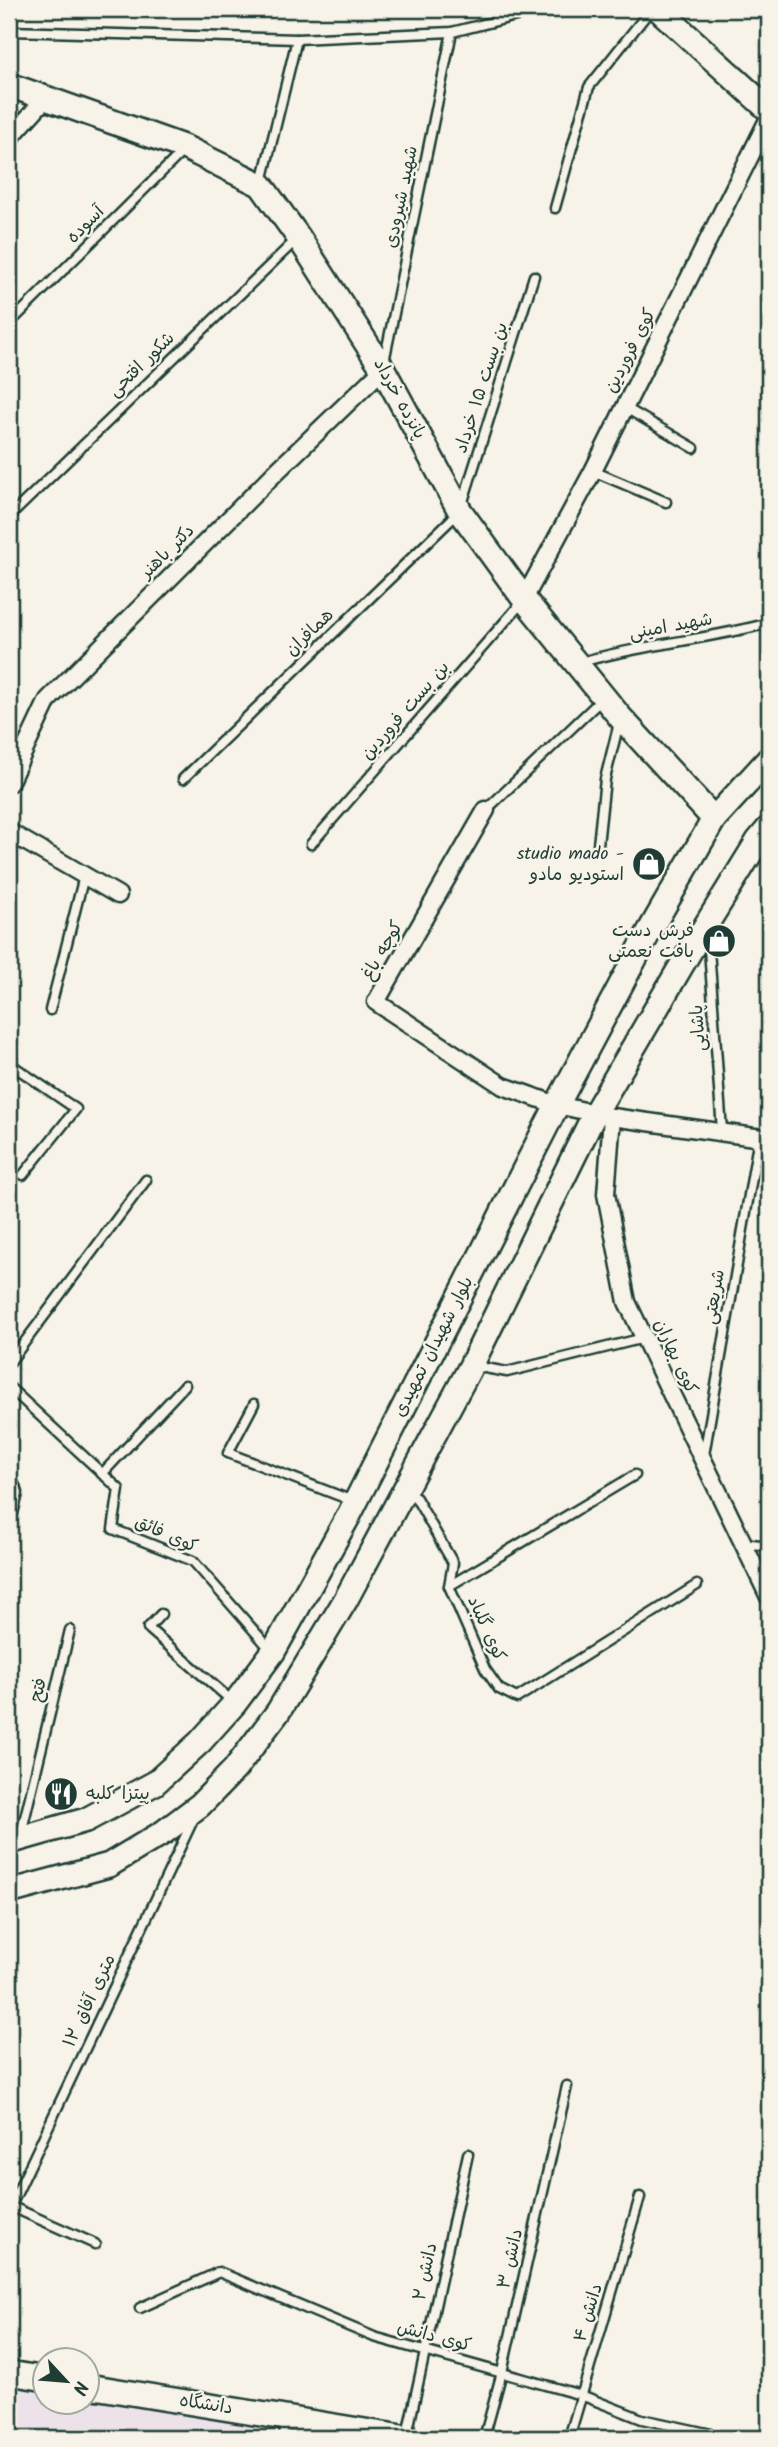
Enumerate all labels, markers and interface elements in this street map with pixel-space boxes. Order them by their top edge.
street label: شهید شیرودی [377,143,427,251]
street label: آسوده [60,198,113,251]
street label: کوی فروردین [597,303,665,399]
street label: بن بست ۱۵ خرداد [447,319,517,457]
street label: شکور افتحی [102,325,182,405]
street label: پانزده خرداد [365,353,433,445]
street label: دکتر باهنر [132,518,202,588]
street label: همافران [279,602,341,664]
street label: شهید امینی [627,605,715,649]
street label: بن بست فروردین [354,655,458,767]
place label: studio mado - استودیو مادو [517,840,624,890]
shop icon: studio mado - استودیو مادو [630,845,668,883]
street label: کوچه باغ [354,915,412,986]
place label: فرش دست بافت نعمتی [608,917,694,967]
shop icon: فرش دست بافت نعمتی [700,922,738,960]
street label: پاشایی [683,1004,715,1052]
street label: شریعتی [696,1267,734,1327]
street label: بلوار شهیدان تمهیدی [386,1272,482,1422]
street label: کوی بهاران [645,1315,705,1400]
street label: کوی فائق [130,1508,203,1562]
street label: کوی گلباد [459,1591,513,1667]
street label: فتح [22,1675,56,1705]
restaurant icon: پیتزا کلبه [42,1775,80,1813]
place label: پیتزا کلبه [86,1780,150,1809]
street label: ۱۲ متری آفاق [56,1950,124,2052]
street label: دانش ۳ [490,2226,532,2292]
street label: دانش ۲ [406,2240,446,2304]
street label: دانش ۴ [566,2280,612,2346]
street label: کوی دانش [394,2313,475,2361]
north arrow [32,2346,102,2416]
text: N [63,2376,96,2400]
street label: دانشگاه [177,2386,235,2424]

